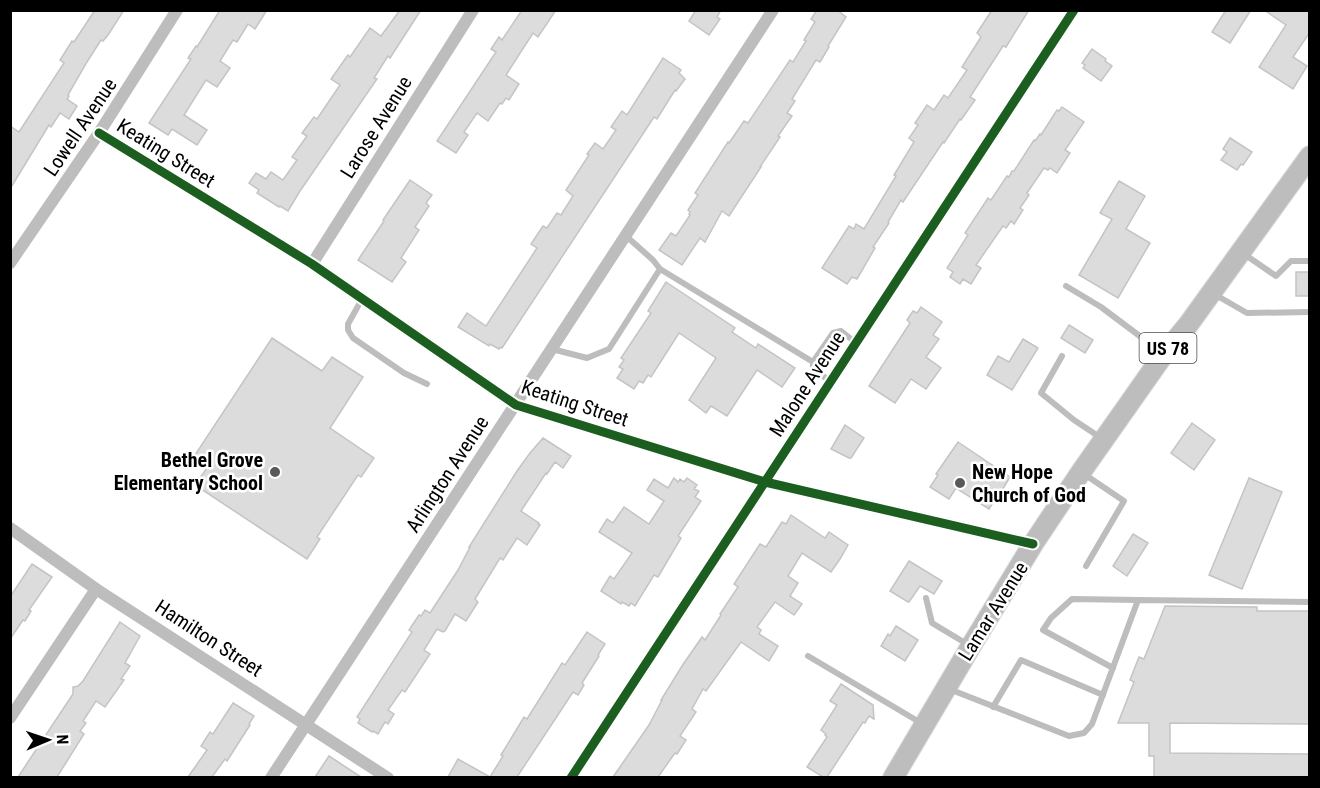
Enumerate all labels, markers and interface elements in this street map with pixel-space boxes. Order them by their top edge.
street label: Larose Avenue [335,72,417,182]
street label: Lowell Avenue [38,73,122,181]
street label: Keating Street [113,113,220,193]
street label: Malone Avenue [764,327,850,441]
road number: US 78 [1140,333,1196,363]
street label: Keating Street [518,374,632,432]
street label: Arlington Avenue [400,411,494,537]
place label: Bethel Grove Elementary School [114,448,263,495]
place label: New Hope Church of God [972,460,1086,507]
marker: Bethel Grove Elementary School [268,465,282,479]
marker: New Hope Church of God [953,476,967,490]
street label: Lamar Avenue [953,557,1033,665]
street label: Hamilton Street [151,594,267,682]
north arrow [18,710,78,770]
text: N [53,734,72,745]

